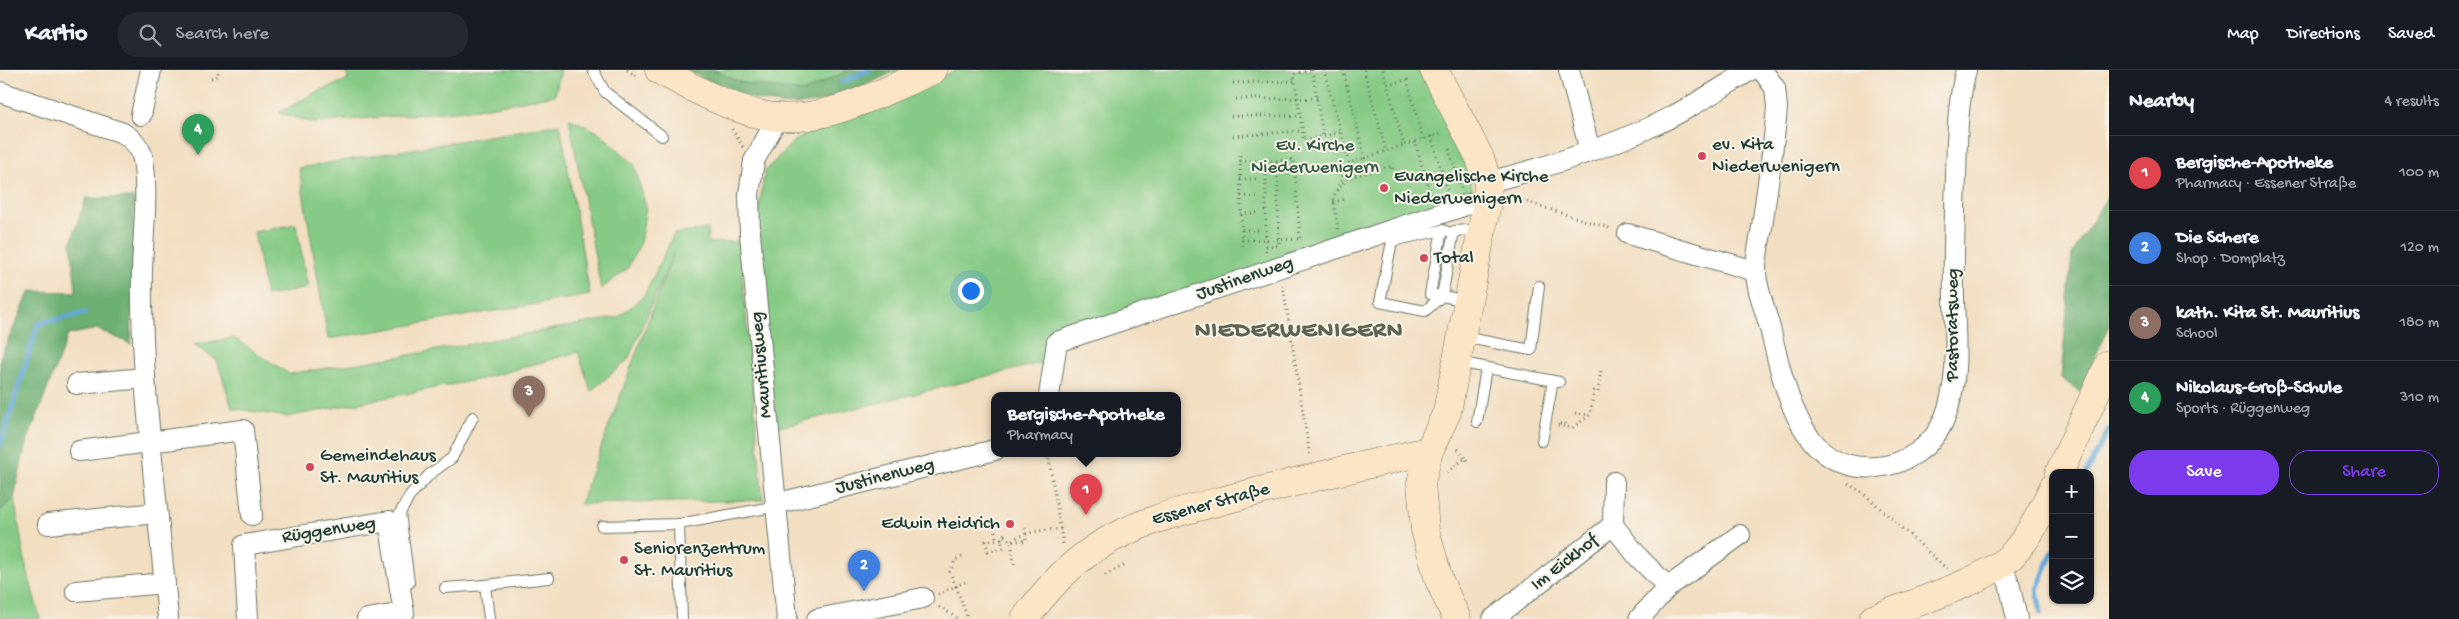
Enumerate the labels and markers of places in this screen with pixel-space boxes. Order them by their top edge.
pin: 4 [182,114,214,155]
place label: ev. Kita Niederwenigern [1712,134,1840,179]
marker: ev. Kita Niederwenigern [1696,150,1708,162]
place label: Evangelische Kirche Niederwenigern [1394,166,1549,211]
marker: Evangelische Kirche Niederwenigern [1378,182,1390,194]
place label: Total [1433,247,1474,270]
marker: Total [1418,252,1430,264]
pin: 3 [513,376,545,417]
place label: Gemeindehaus St. Mauritius [320,445,437,490]
marker: Gemeindehaus St. Mauritius [304,461,316,473]
pin: 1 [1070,474,1102,515]
place label: Edwin Heidrich [881,513,1000,536]
marker: Edwin Heidrich [1004,518,1016,530]
place label: Seniorenzentrum St. Mauritius [634,538,766,583]
pin: 2 [848,550,880,591]
marker: Seniorenzentrum St. Mauritius [618,554,630,566]

